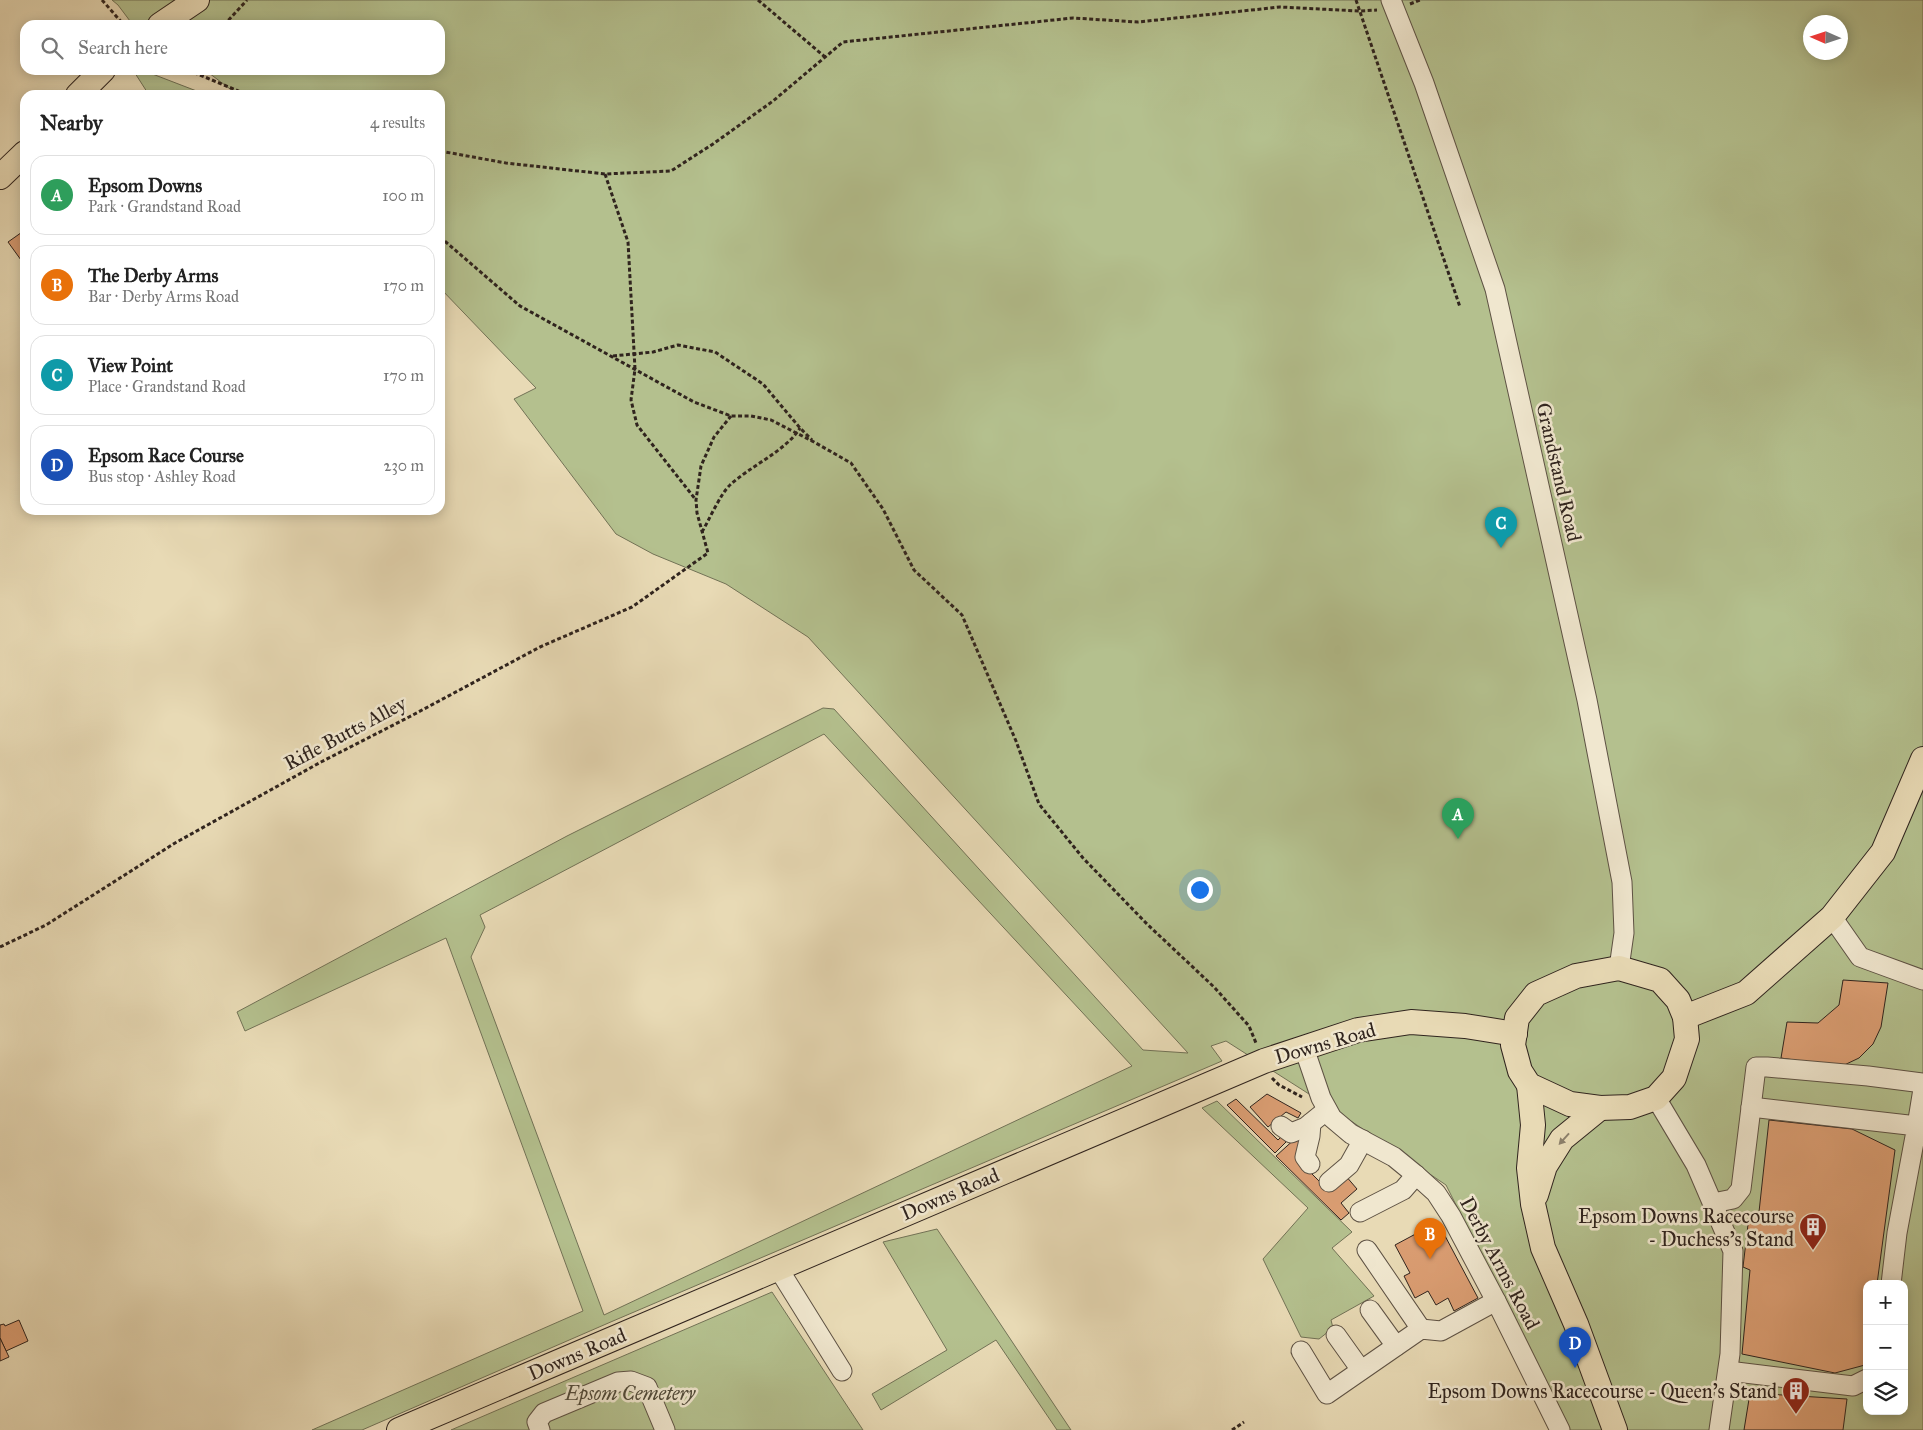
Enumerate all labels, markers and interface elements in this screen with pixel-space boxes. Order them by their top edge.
north arrow [1803,15,1848,60]
search box [20,20,445,75]
icon: search [38,34,66,62]
text: Search here [78,36,168,59]
text: Nearby [40,110,103,136]
text: 4 results [370,113,425,132]
text: Epsom Downs [88,174,202,197]
text: A [52,186,62,205]
text: 100 m [382,186,424,205]
text: Park · Grandstand Road [88,197,241,216]
text: The Derby Arms [88,264,218,287]
text: B [52,276,62,295]
text: 170 m [383,276,424,295]
text: Bar · Derby Arms Road [88,287,239,306]
text: View Point [88,354,173,377]
text: C [52,366,62,385]
text: 170 m [383,366,424,385]
text: Place · Grandstand Road [88,377,246,396]
street label: Grandstand Road [1531,400,1587,544]
text: Epsom Race Course [88,444,244,467]
text: D [51,456,63,475]
text: 230 m [384,456,424,475]
text: Bus stop · Ashley Road [88,467,236,486]
pin: C [1485,507,1517,548]
street label: Rifle Butts Alley [280,690,411,775]
pin: A [1442,798,1474,839]
your location [1187,877,1213,903]
street label: Downs Road [1272,1017,1378,1069]
one-way arrow [1558,1133,1569,1146]
street label: Downs Road [897,1163,1003,1225]
street label: Derby Arms Road [1455,1193,1545,1333]
place label: Epsom Downs Racecourse - Duchess’s Stand [1578,1204,1794,1251]
building icon: Epsom Downs Racecourse - Duchess’s Stand [1798,1212,1828,1251]
pin: B [1414,1218,1446,1259]
map controls [1863,1280,1908,1415]
button: + [1863,1280,1908,1325]
street label: Downs Road [524,1323,630,1385]
button: − [1863,1325,1908,1370]
pin: D [1559,1327,1591,1368]
button: layers [1863,1370,1908,1415]
building icon: Epsom Downs Racecourse - Queen's Stand [1781,1376,1811,1415]
place label: Epsom Downs Racecourse - Queen's Stand [1427,1379,1777,1403]
park label: Epsom Cemetery [564,1381,697,1406]

